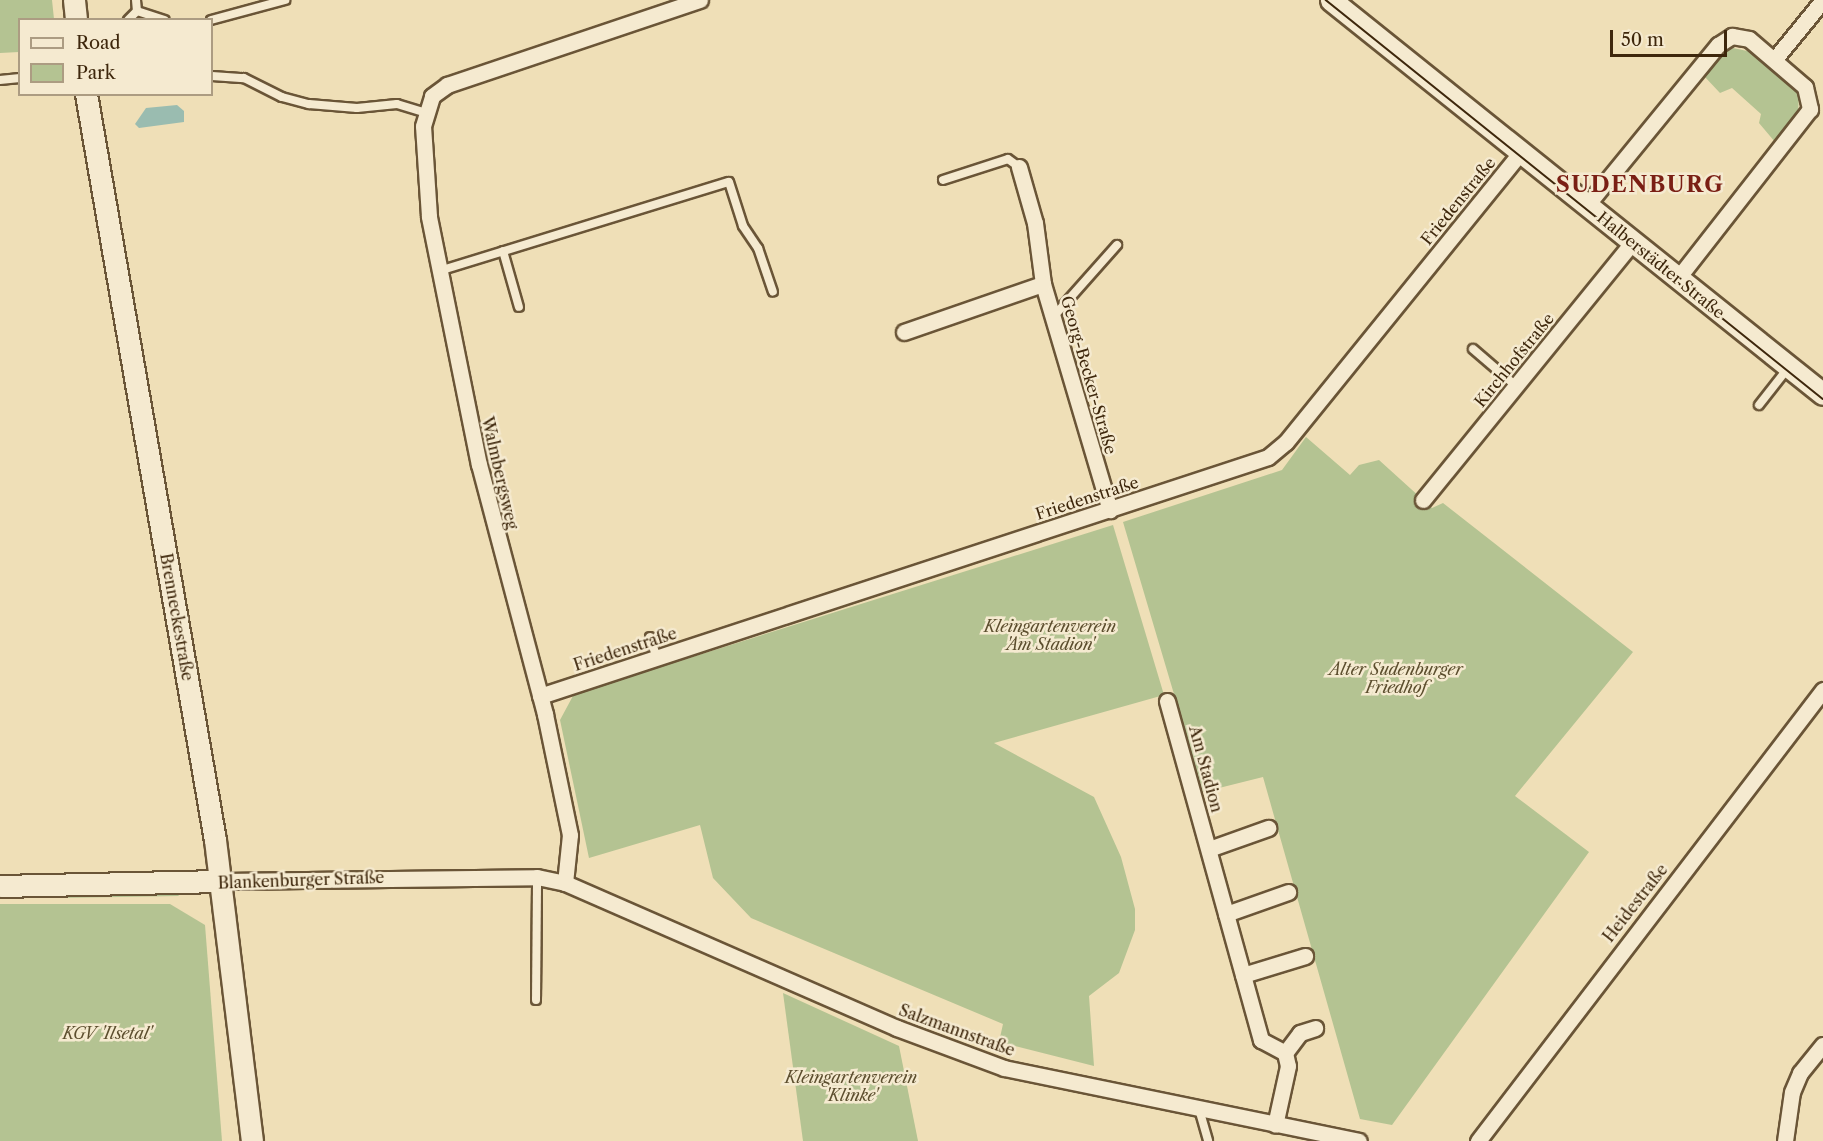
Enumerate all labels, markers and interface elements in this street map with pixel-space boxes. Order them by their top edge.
legend [18,18,213,96]
scale bar [1613,18,1730,56]
text: 50 m [1621,29,1664,51]
text: Road [76,32,121,54]
text: Park [76,62,115,84]
street label: Friedenstraße [1417,153,1499,249]
district label: SUDENBURG [1556,172,1724,198]
street label: Halberstädter Straße [1593,208,1729,322]
street label: Georg-Becker-Straße [1057,294,1121,456]
street label: Kirchhofstraße [1470,309,1558,411]
street label: Walmbergsweg [478,415,522,531]
street label: Friedenstraße [1033,472,1141,524]
street label: Brenneckestraße [156,552,198,682]
park label: Kleingartenverein 'Am Stadion' [984,616,1116,654]
street label: Friedenstraße [571,623,679,675]
park label: Alter Sudenburger Friedhof [1329,659,1463,697]
street label: Am Stadion [1185,723,1227,815]
street label: Heidestraße [1599,860,1671,946]
street label: Blankenburger Straße [217,867,385,893]
street label: Salzmannstraße [896,1000,1018,1060]
park label: KGV 'Ilsetal' [63,1023,151,1043]
park label: Kleingartenverein 'Klinke' [785,1067,917,1105]

